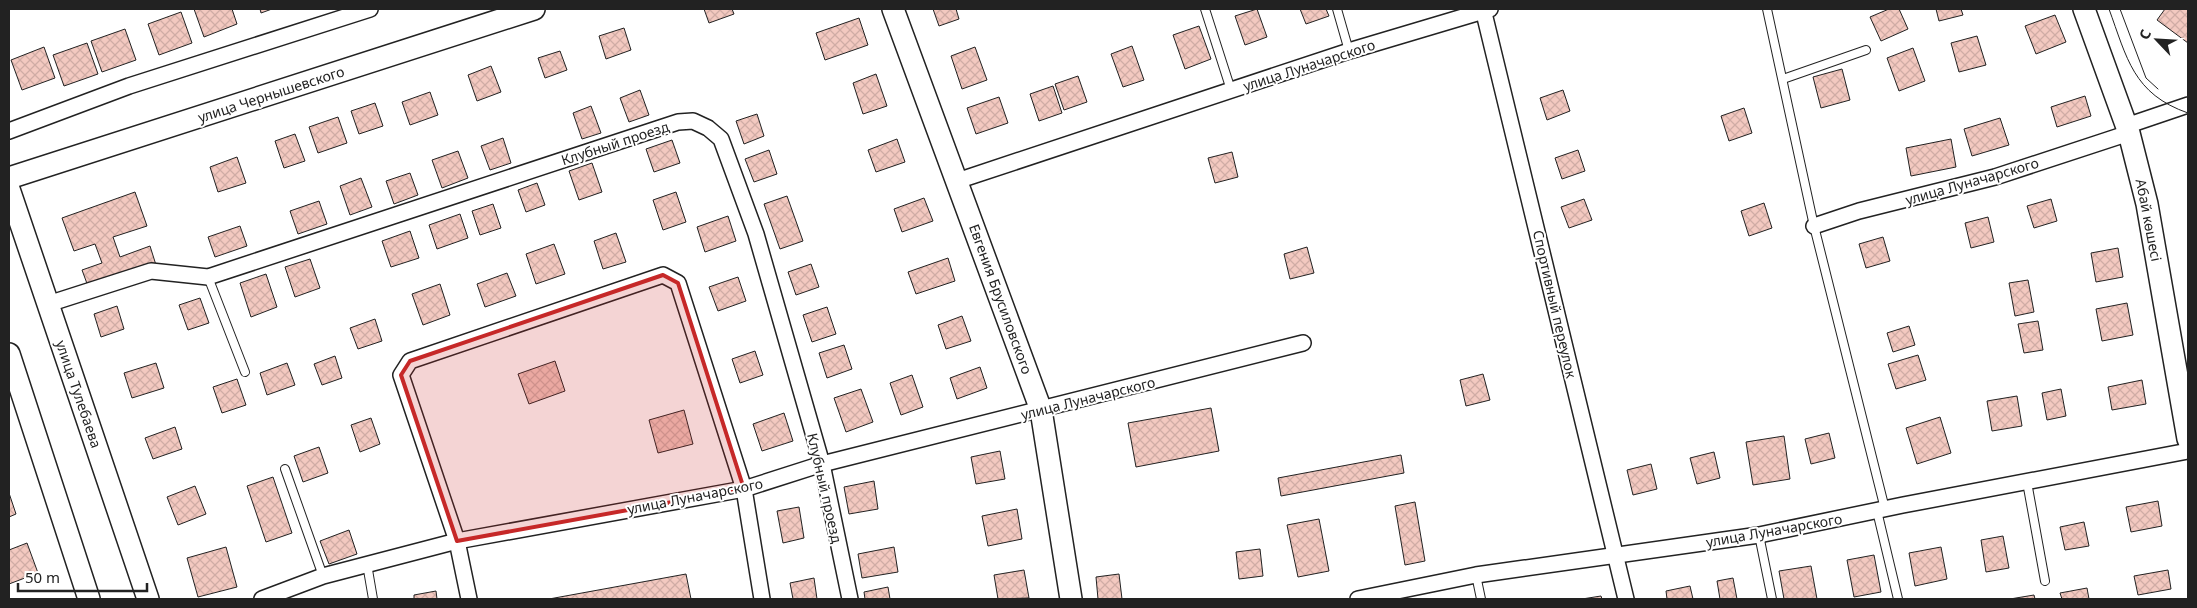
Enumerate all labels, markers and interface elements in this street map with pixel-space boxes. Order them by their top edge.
north arrow [2132,15,2182,65]
text: С [2134,26,2155,42]
street label: улица Луначарского [1241,35,1377,95]
street label: улица Чернышевского [195,61,347,127]
street label: Клубный проезд [559,116,672,169]
street label: улица Луначарского [1903,153,2041,209]
street label: Абай көшесі [2132,177,2166,263]
street label: Евгения Брусиловского [965,221,1037,377]
street label: Спортивный переулок [1529,228,1581,380]
street label: улица Тулебаева [52,338,106,450]
street label: улица Луначарского [1019,372,1157,424]
street label: Клубный проезд [803,431,847,545]
street label: улица Луначарского [626,474,764,518]
street label: улица Луначарского [1704,509,1844,551]
scale bar [18,560,146,592]
text: 50 m [25,567,60,587]

